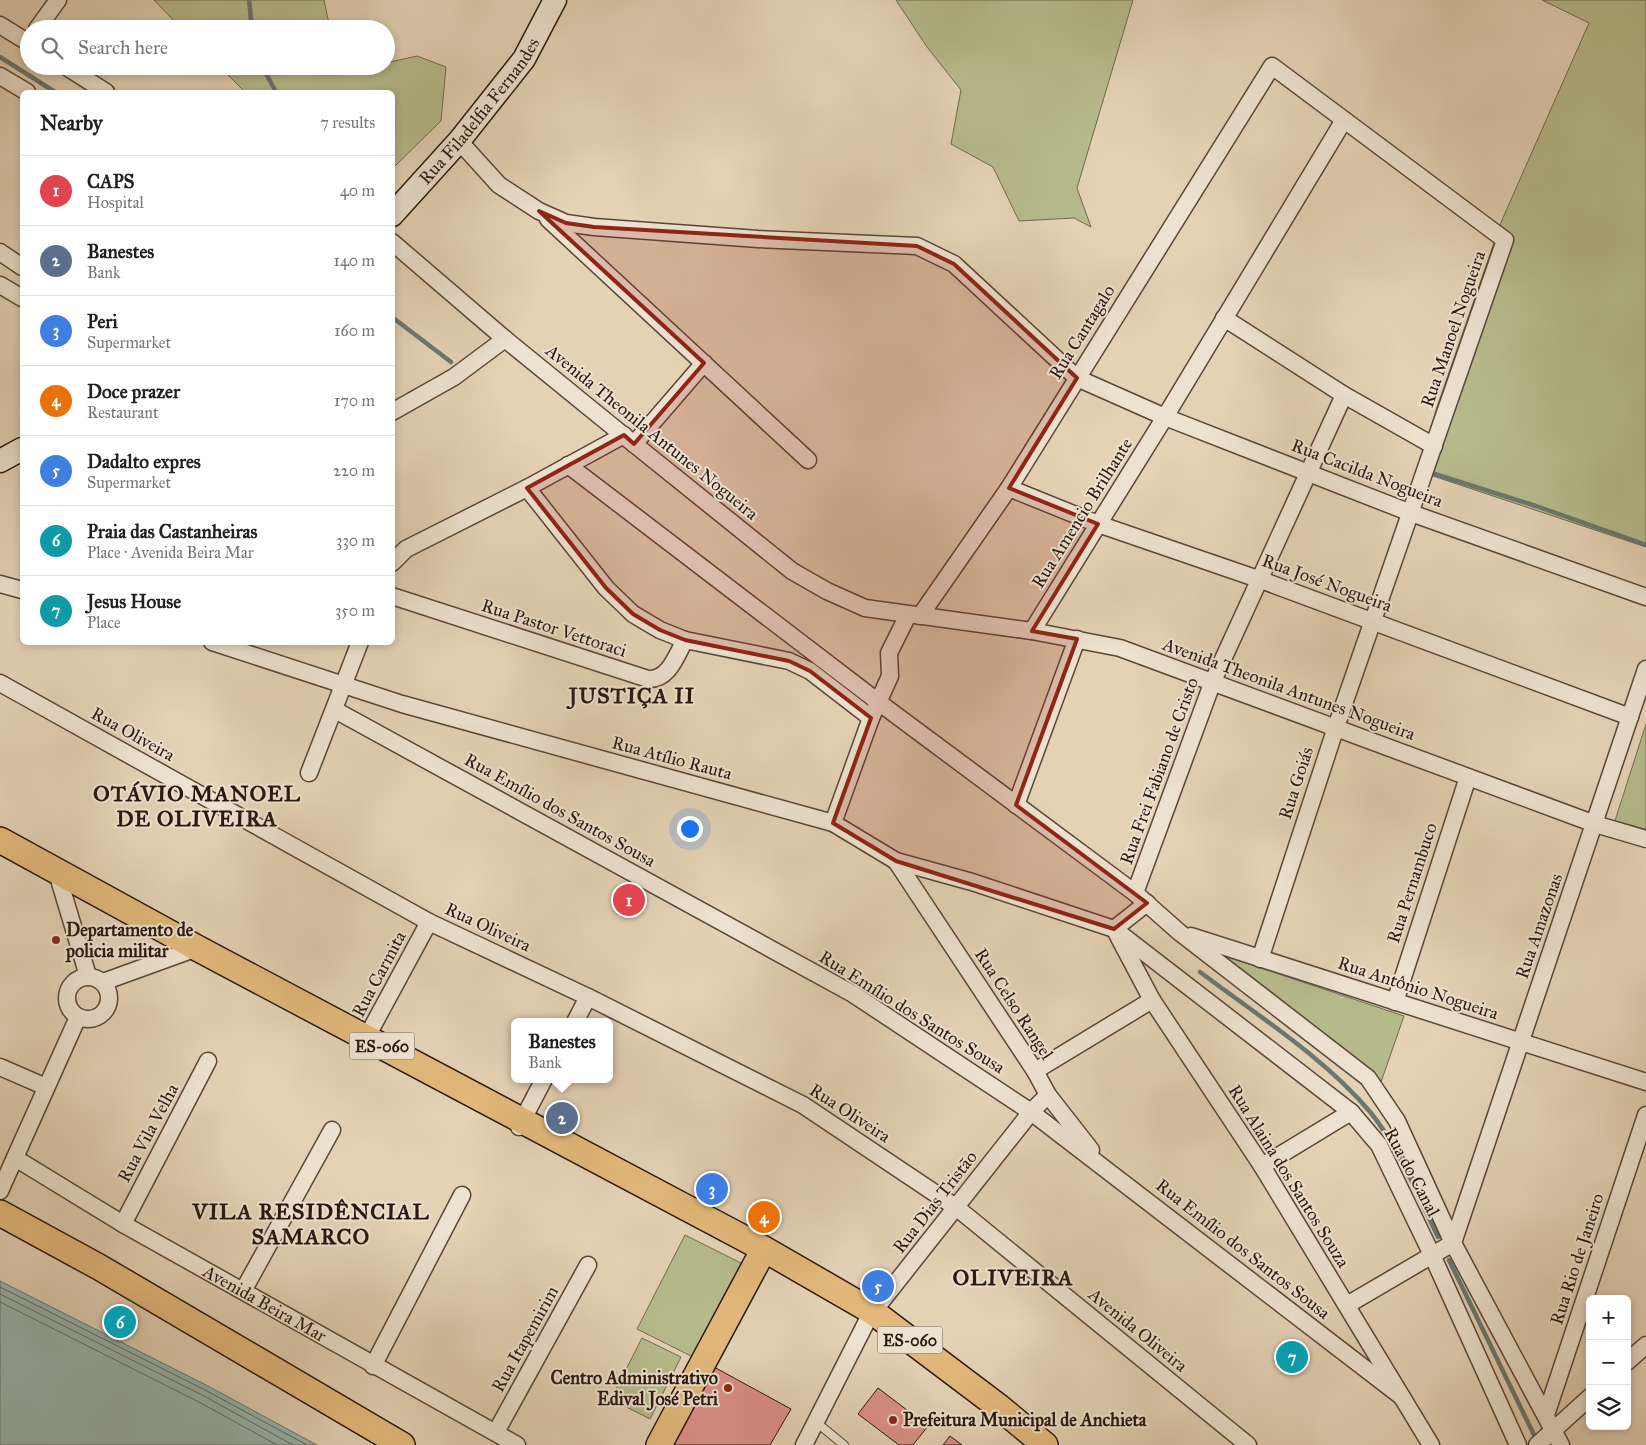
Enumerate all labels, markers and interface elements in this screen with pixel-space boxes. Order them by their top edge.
search box [20,20,395,75]
icon: search [38,34,66,62]
street label: Rua Filadelfia Fernandes [414,34,544,189]
text: Search here [78,36,168,59]
text: Nearby [40,110,103,136]
text: 7 results [320,113,375,132]
text: CAPS [87,170,135,193]
text: 1 [53,181,59,200]
text: 40 m [340,181,375,200]
text: Hospital [87,193,144,212]
text: Banestes [87,240,154,263]
street label: Rua Manoel Nogueira [1416,247,1491,410]
text: 2 [52,251,60,270]
text: 140 m [334,251,375,270]
text: Bank [87,263,120,282]
street label: Rua Cantagalo [1044,281,1121,384]
text: Peri [87,310,118,333]
text: 3 [53,321,59,340]
text: 160 m [334,321,375,340]
text: Supermarket [87,333,171,352]
street label: Avenida Theonila Antunes Nogueira [540,339,763,526]
text: Doce prazer [87,380,180,403]
text: 4 [52,391,60,410]
text: 170 m [334,391,375,410]
text: Restaurant [87,403,159,422]
street label: Rua Amencio Brilhante [1027,434,1137,592]
street label: Rua Cacilda Nogueira [1288,434,1446,513]
text: Dadalto expres [87,450,201,473]
text: 5 [52,461,60,480]
text: 220 m [333,461,375,480]
text: Supermarket [87,473,171,492]
text: Praia das Castanheiras [87,520,258,543]
text: 6 [52,531,60,550]
text: 330 m [336,531,375,550]
text: Place · Avenida Beira Mar [87,543,254,562]
street label: Rua José Nogueira [1259,549,1395,618]
text: Jesus House [87,590,181,613]
street label: Rua Pastor Vettoraci [479,594,629,662]
text: 7 [52,601,60,620]
text: 350 m [335,601,375,620]
text: Place [87,613,121,632]
street label: Avenida Theonila Antunes Nogueira [1158,633,1419,746]
street label: Rua Frei Fabiano de Cristo [1115,674,1203,868]
district label: JUSTIÇA II [566,682,695,710]
street label: Rua Oliveira [87,702,179,766]
street label: Rua Atílio Rauta [610,731,735,785]
street label: Rua Goiás [1274,744,1318,822]
street label: Rua Emílio dos Santos Sousa [461,748,660,872]
district label: OTÁVIO MANOEL DE OLIVEIRA [93,780,301,832]
your location [677,816,703,842]
street label: Rua Pernambuco [1382,820,1442,946]
street label: Rua Amazonas [1511,870,1567,982]
pin: 1 [613,881,645,919]
street label: Rua Oliveira [442,898,535,957]
place label: Departamento de policia militar [65,919,194,963]
street label: Rua Carmita [347,927,411,1021]
marker: Departamento de policia militar [50,934,62,946]
street label: Rua Celso Rangel [969,944,1058,1065]
street label: Rua Emílio dos Santos Sousa [815,946,1009,1079]
street label: Rua Antônio Nogueira [1335,952,1502,1025]
popup [511,1018,613,1083]
text: Banestes [528,1030,596,1053]
road number: ES-060 [350,1032,414,1060]
text: Bank [528,1053,562,1072]
street label: Rua Oliveira [805,1079,895,1148]
street label: Rua Vila Velha [113,1080,183,1186]
street label: Rua Alaina dos Santos Souza [1224,1080,1355,1272]
pin: 2 [546,1099,578,1137]
street label: Rua do Canal [1379,1124,1445,1220]
street label: Rua Dias Tristão [888,1146,982,1258]
pin: 3 [696,1170,728,1208]
street label: Rua Emílio dos Santos Sousa [1152,1174,1335,1324]
street label: Rua Rio de Janeiro [1545,1190,1610,1328]
district label: VILA RESIDÊNCIAL SAMARCO [191,1198,430,1250]
pin: 4 [748,1198,780,1236]
street label: Avenida Beira Mar [198,1260,330,1347]
district label: OLIVEIRA [953,1264,1074,1291]
pin: 5 [862,1267,894,1305]
street label: Rua Itapemirim [487,1282,563,1396]
street label: Avenida Oliveira [1083,1283,1192,1377]
map controls [1586,1295,1631,1430]
button: + [1586,1295,1631,1340]
pin: 6 [104,1303,136,1341]
road number: ES-060 [878,1326,942,1354]
pin: 7 [1276,1338,1308,1376]
button: − [1586,1340,1631,1385]
place label: Centro Administrativo Edival José Petri [551,1367,719,1411]
marker: Centro Administrativo Edival José Petri [722,1382,734,1394]
button: layers [1586,1385,1631,1430]
place label: Prefeitura Municipal de Anchieta [903,1409,1147,1432]
marker: Prefeitura Municipal de Anchieta [887,1414,899,1426]

